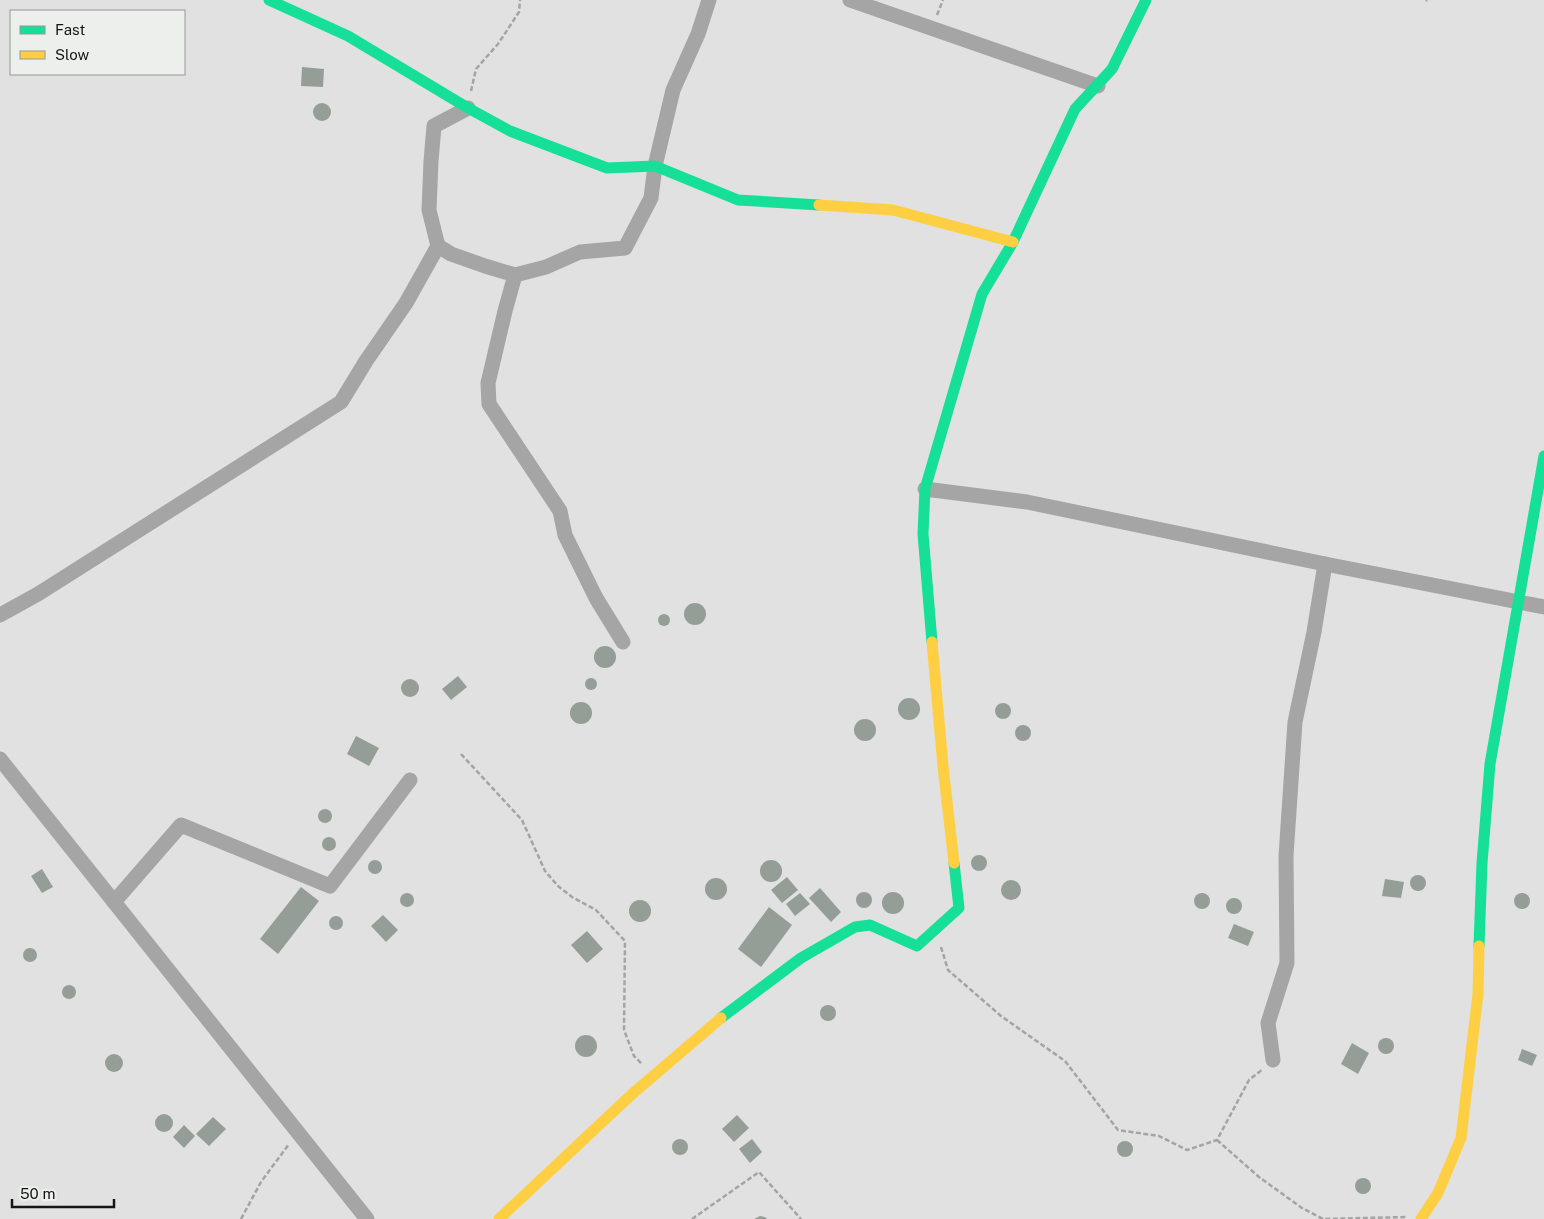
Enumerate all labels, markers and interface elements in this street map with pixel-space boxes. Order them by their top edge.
legend [10,10,185,75]
text: Fast [55,21,85,38]
text: Slow [55,46,90,63]
scale bar [12,1176,115,1208]
text: 50 m [20,1185,55,1202]

